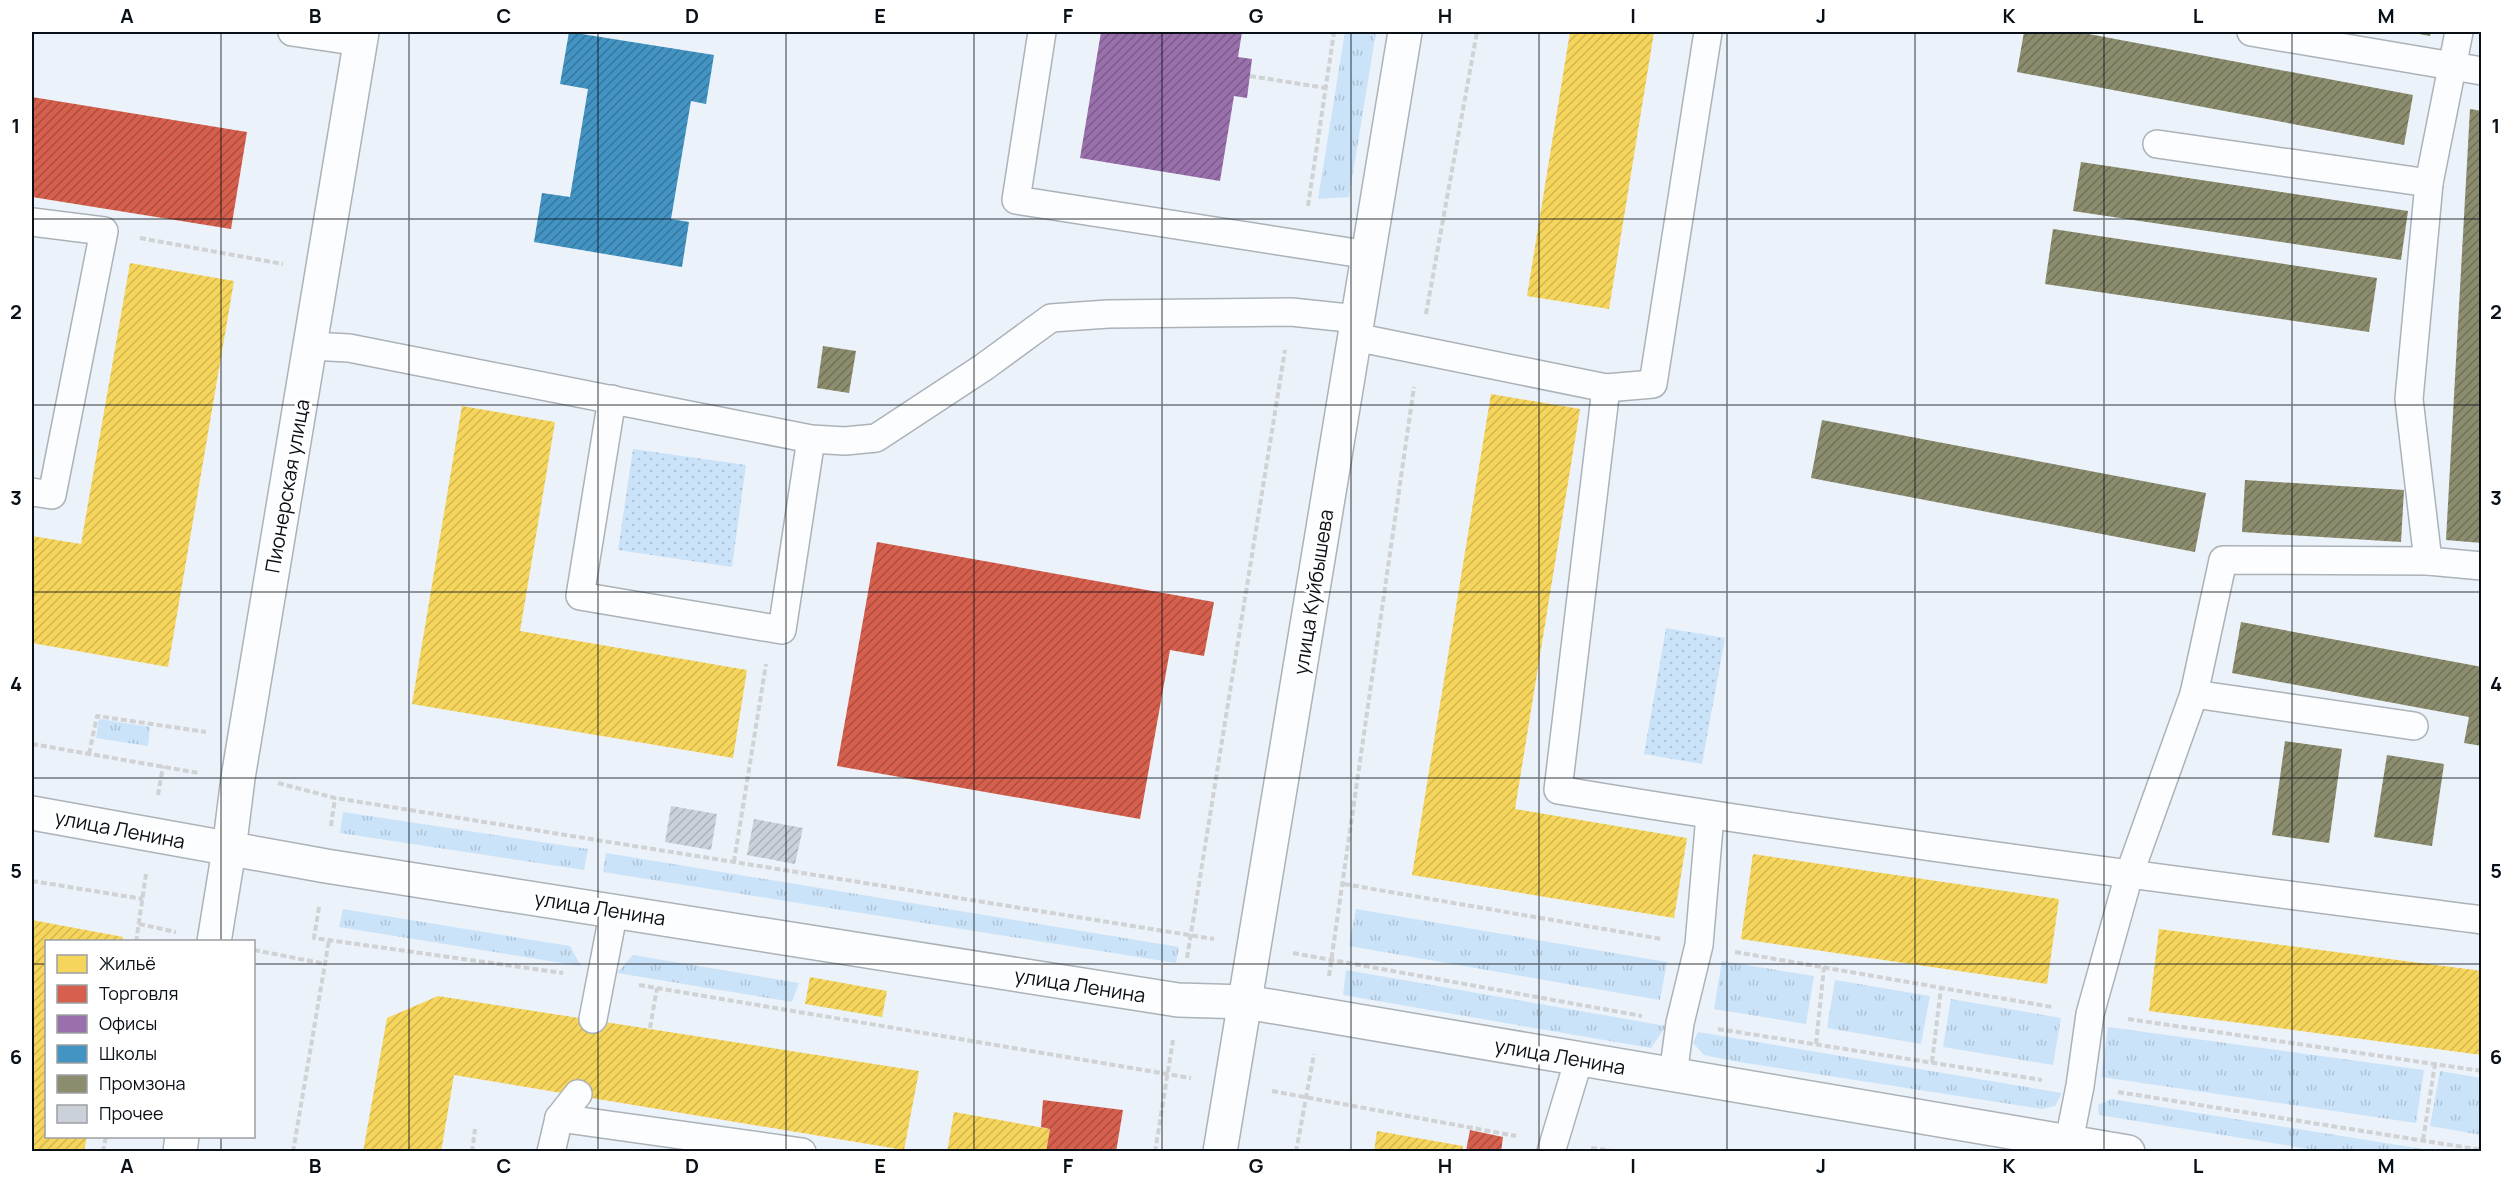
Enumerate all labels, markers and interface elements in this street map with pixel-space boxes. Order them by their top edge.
text: A [120,2,134,29]
text: B [309,2,322,29]
text: C [497,2,511,29]
text: D [685,2,699,29]
text: E [874,2,886,29]
text: F [1063,2,1074,29]
text: G [1249,2,1264,29]
text: H [1438,2,1452,29]
text: I [1630,2,1636,29]
text: J [1816,2,1826,29]
text: K [2003,2,2016,29]
text: L [2193,2,2204,29]
text: M [2377,2,2395,29]
text: 1 [12,112,20,139]
text: 1 [2492,112,2500,139]
text: 2 [10,298,22,325]
text: 2 [2490,298,2502,325]
street label: Пионерская улица [258,397,316,575]
text: 3 [10,484,22,511]
text: 3 [2490,484,2502,511]
street label: улица Куйбышева [1287,507,1339,677]
text: 4 [10,670,22,697]
text: 4 [2490,670,2502,697]
street label: улица Ленина [52,803,188,855]
text: 5 [10,857,22,884]
text: 5 [2490,857,2502,884]
street label: улица Ленина [533,884,667,932]
legend [45,940,255,1138]
text: Жильё [99,951,156,975]
street label: улица Ленина [1013,961,1147,1009]
text: Торговля [99,981,178,1005]
text: Офисы [99,1011,157,1035]
street label: улица Ленина [1493,1031,1627,1081]
text: Школы [99,1041,157,1065]
text: 6 [10,1043,22,1070]
text: 6 [2490,1043,2502,1070]
text: Промзона [99,1071,186,1095]
text: Прочее [99,1101,164,1125]
text: A [120,1152,134,1179]
text: B [309,1152,322,1179]
text: C [497,1152,511,1179]
text: D [685,1152,699,1179]
text: E [874,1152,886,1179]
text: F [1063,1152,1074,1179]
text: G [1249,1152,1264,1179]
text: H [1438,1152,1452,1179]
text: I [1630,1152,1636,1179]
text: J [1816,1152,1826,1179]
text: K [2003,1152,2016,1179]
text: L [2193,1152,2204,1179]
text: M [2377,1152,2395,1179]

